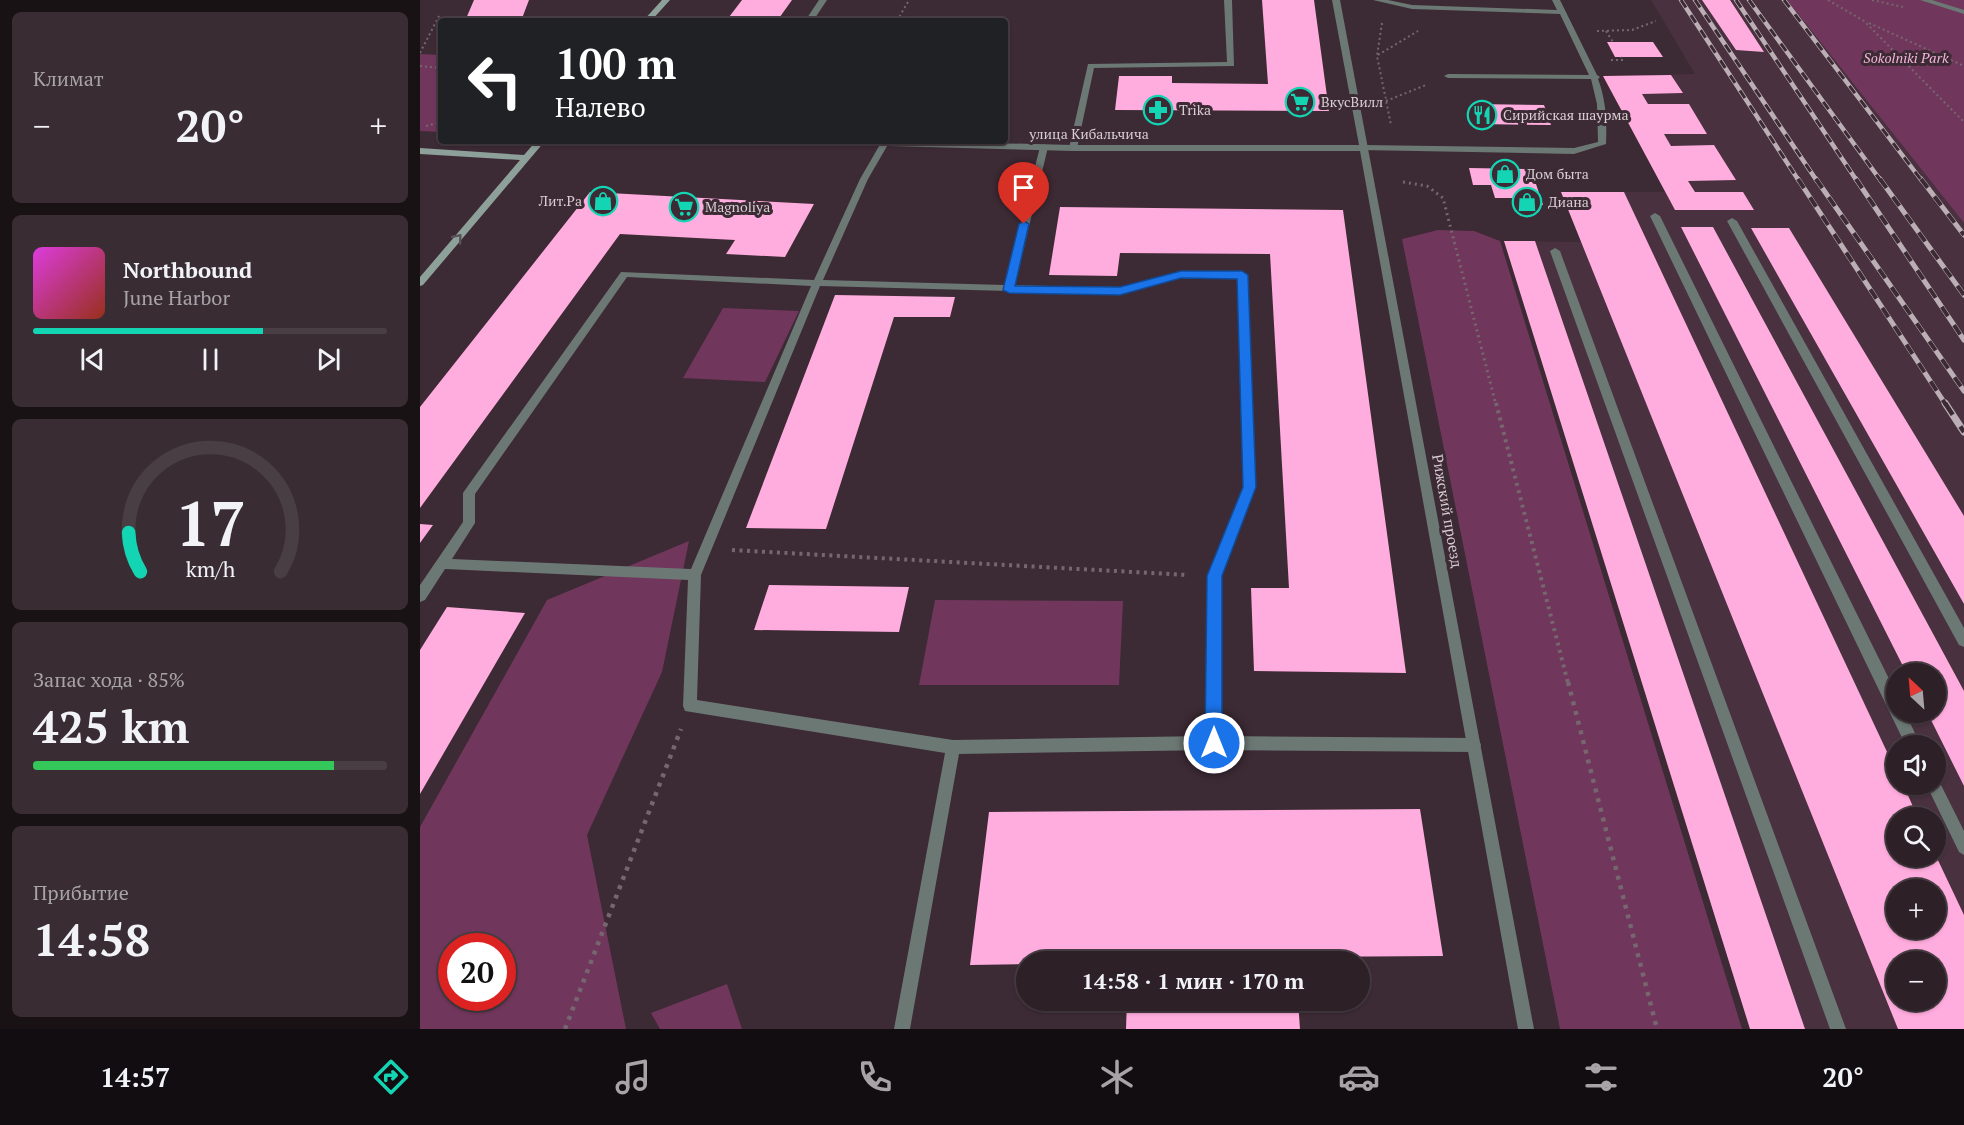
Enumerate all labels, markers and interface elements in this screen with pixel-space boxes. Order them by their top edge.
text: 100 m [555,35,676,91]
icon: left [456,42,534,120]
park label: Sokolniki Park [1863,48,1949,67]
text: Климат [33,65,104,92]
supermarket icon: ВкусВилл [1284,86,1316,118]
text: Налево [555,89,646,125]
place label: ВкусВилл [1321,92,1383,111]
pharmacy icon: Trika [1142,94,1174,126]
text: 20° [175,95,245,155]
restaurant icon: Сирийская шаурма [1466,99,1498,131]
place label: Trika [1179,100,1211,119]
text: − [33,104,51,147]
text: + [369,104,387,147]
place label: Сирийская шаурма [1503,105,1629,124]
street label: улица Кибальчича [1028,124,1149,143]
shop icon: Дом быта [1489,158,1521,190]
pin [998,162,1049,224]
place label: Дом быта [1526,164,1589,183]
icon: arrive [1007,171,1040,204]
shop icon: Лит.Ра [587,185,619,217]
shop icon: Диана [1511,186,1543,218]
place label: Лит.Ра [538,191,582,210]
supermarket icon: Magnoliya [668,191,700,223]
place label: Диана [1548,192,1589,211]
place label: Magnoliya [705,197,770,216]
one-way arrow [451,234,462,245]
text: Northbound [123,255,252,284]
text: June Harbor [123,284,230,311]
icon: previous [76,343,109,376]
icon: pause [194,343,227,376]
icon: next [312,343,345,376]
street label: Рижский проезд [1428,452,1468,570]
text: 17 [175,481,245,564]
text: km/h [185,555,235,583]
north arrow [1886,663,1946,723]
map controls [1886,663,1946,1011]
text: Запас хода · 85% [33,666,185,693]
text: 425 km [33,696,189,756]
position arrow [1182,711,1246,775]
button: sound [1886,735,1946,795]
button: search [1886,807,1946,867]
text: Прибытие [33,879,129,906]
button: + [1886,879,1946,939]
text: 14:58 [33,909,150,969]
speed limit sign: 20 [438,933,516,1011]
button: − [1886,951,1946,1011]
text: 14:58 · 1 мин · 170 m [1082,966,1304,995]
icon: directions [370,1056,412,1098]
icon: music [612,1056,654,1098]
icon: phone [854,1056,896,1098]
icon: climate [1096,1056,1138,1098]
icon: car [1338,1056,1380,1098]
icon: filters [1580,1056,1622,1098]
text: 14:57 [100,1059,170,1095]
text: 20° [1822,1059,1864,1095]

